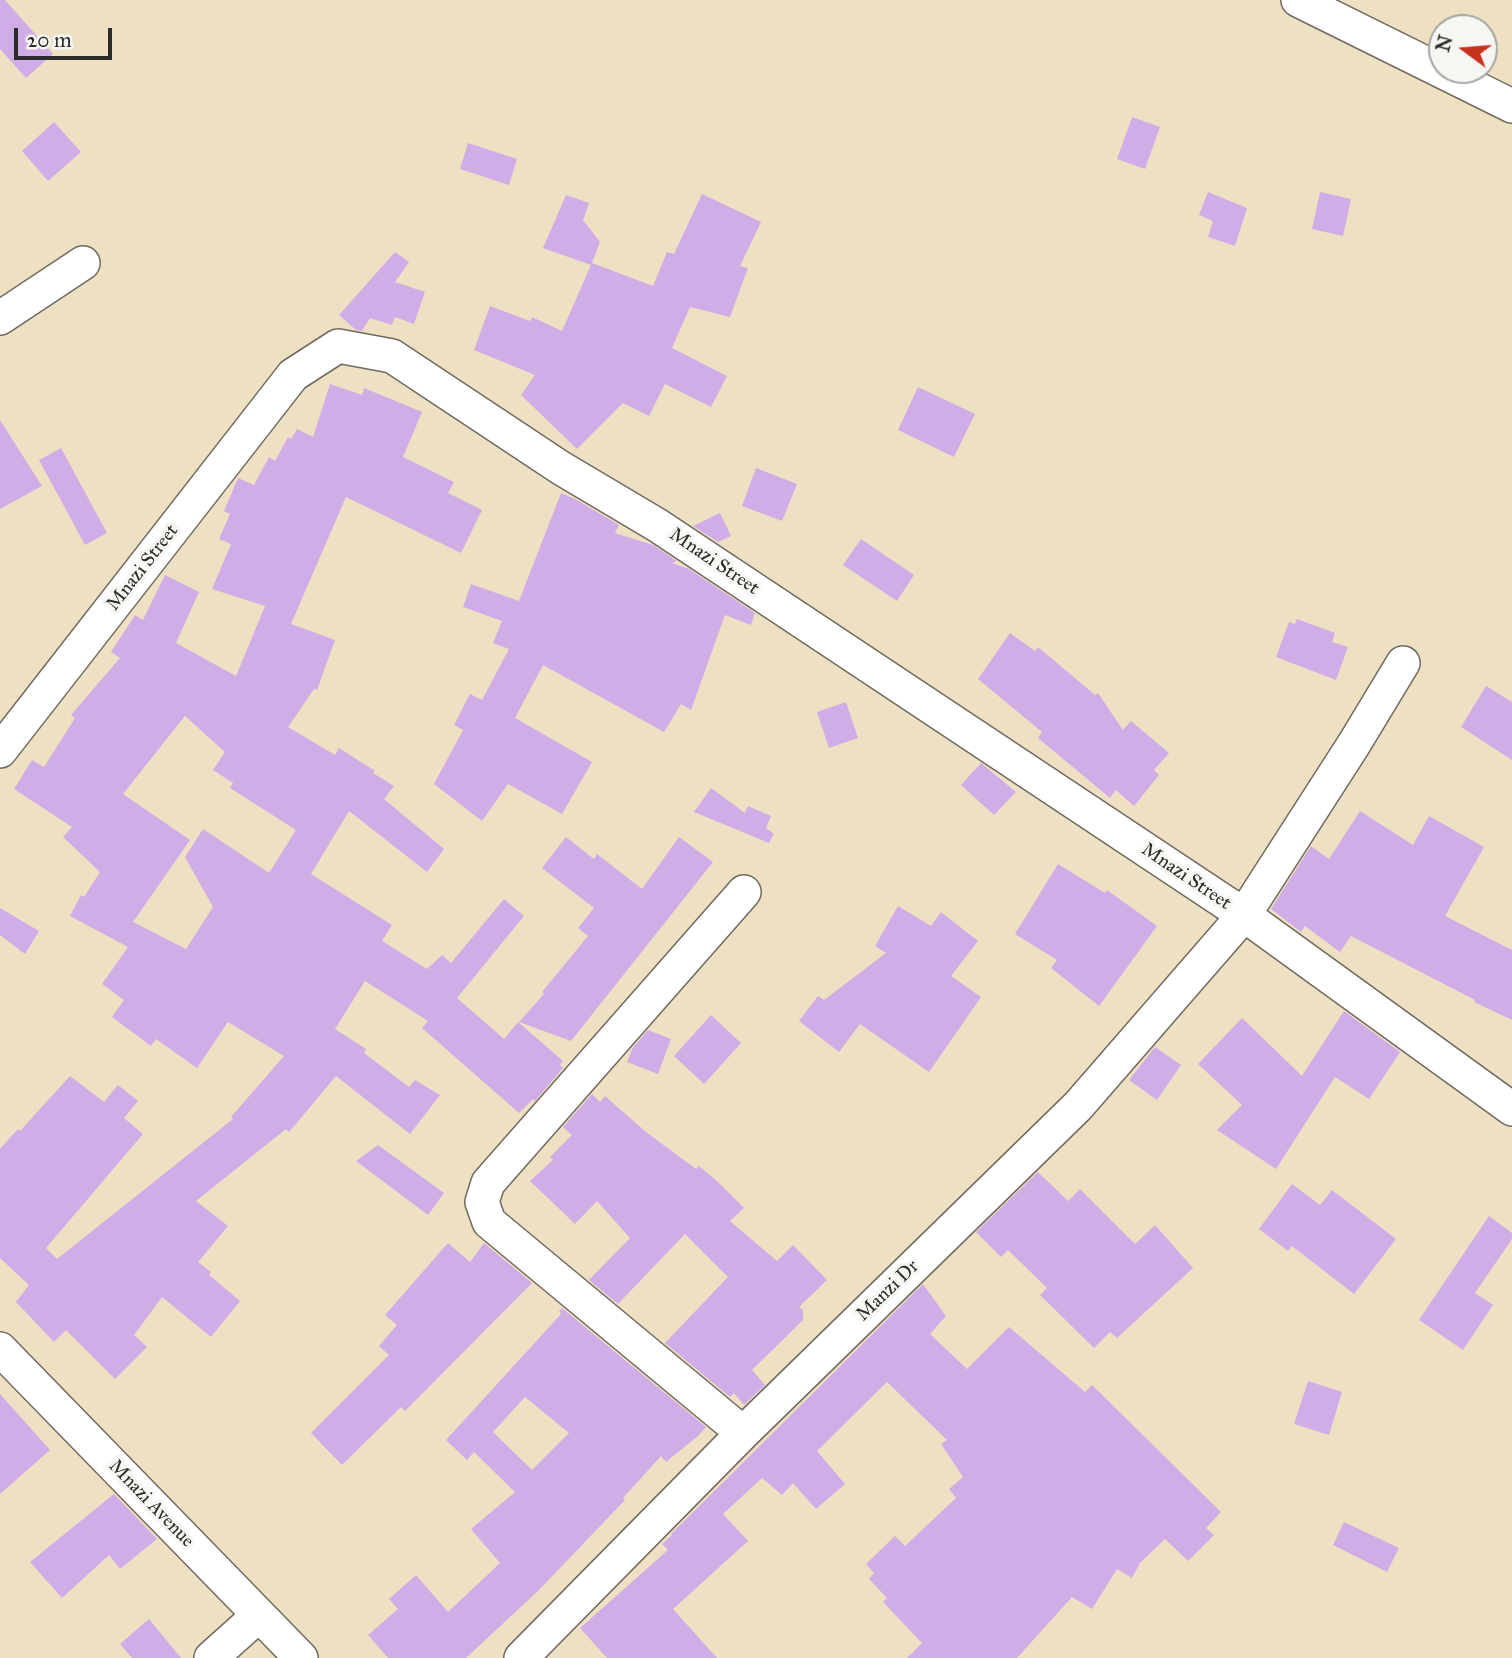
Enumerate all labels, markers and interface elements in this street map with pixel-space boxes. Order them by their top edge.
scale bar [18,14,116,58]
north arrow [1428,14,1498,84]
text: 20 m [27,27,72,53]
text: N [1431,33,1458,55]
street label: Mnazi Street [102,520,184,616]
street label: Mnazi Street [665,524,763,600]
street label: Mnazi Street [1137,839,1235,915]
street label: Manzi Dr [852,1256,924,1326]
street label: Mnazi Avenue [104,1455,198,1553]

